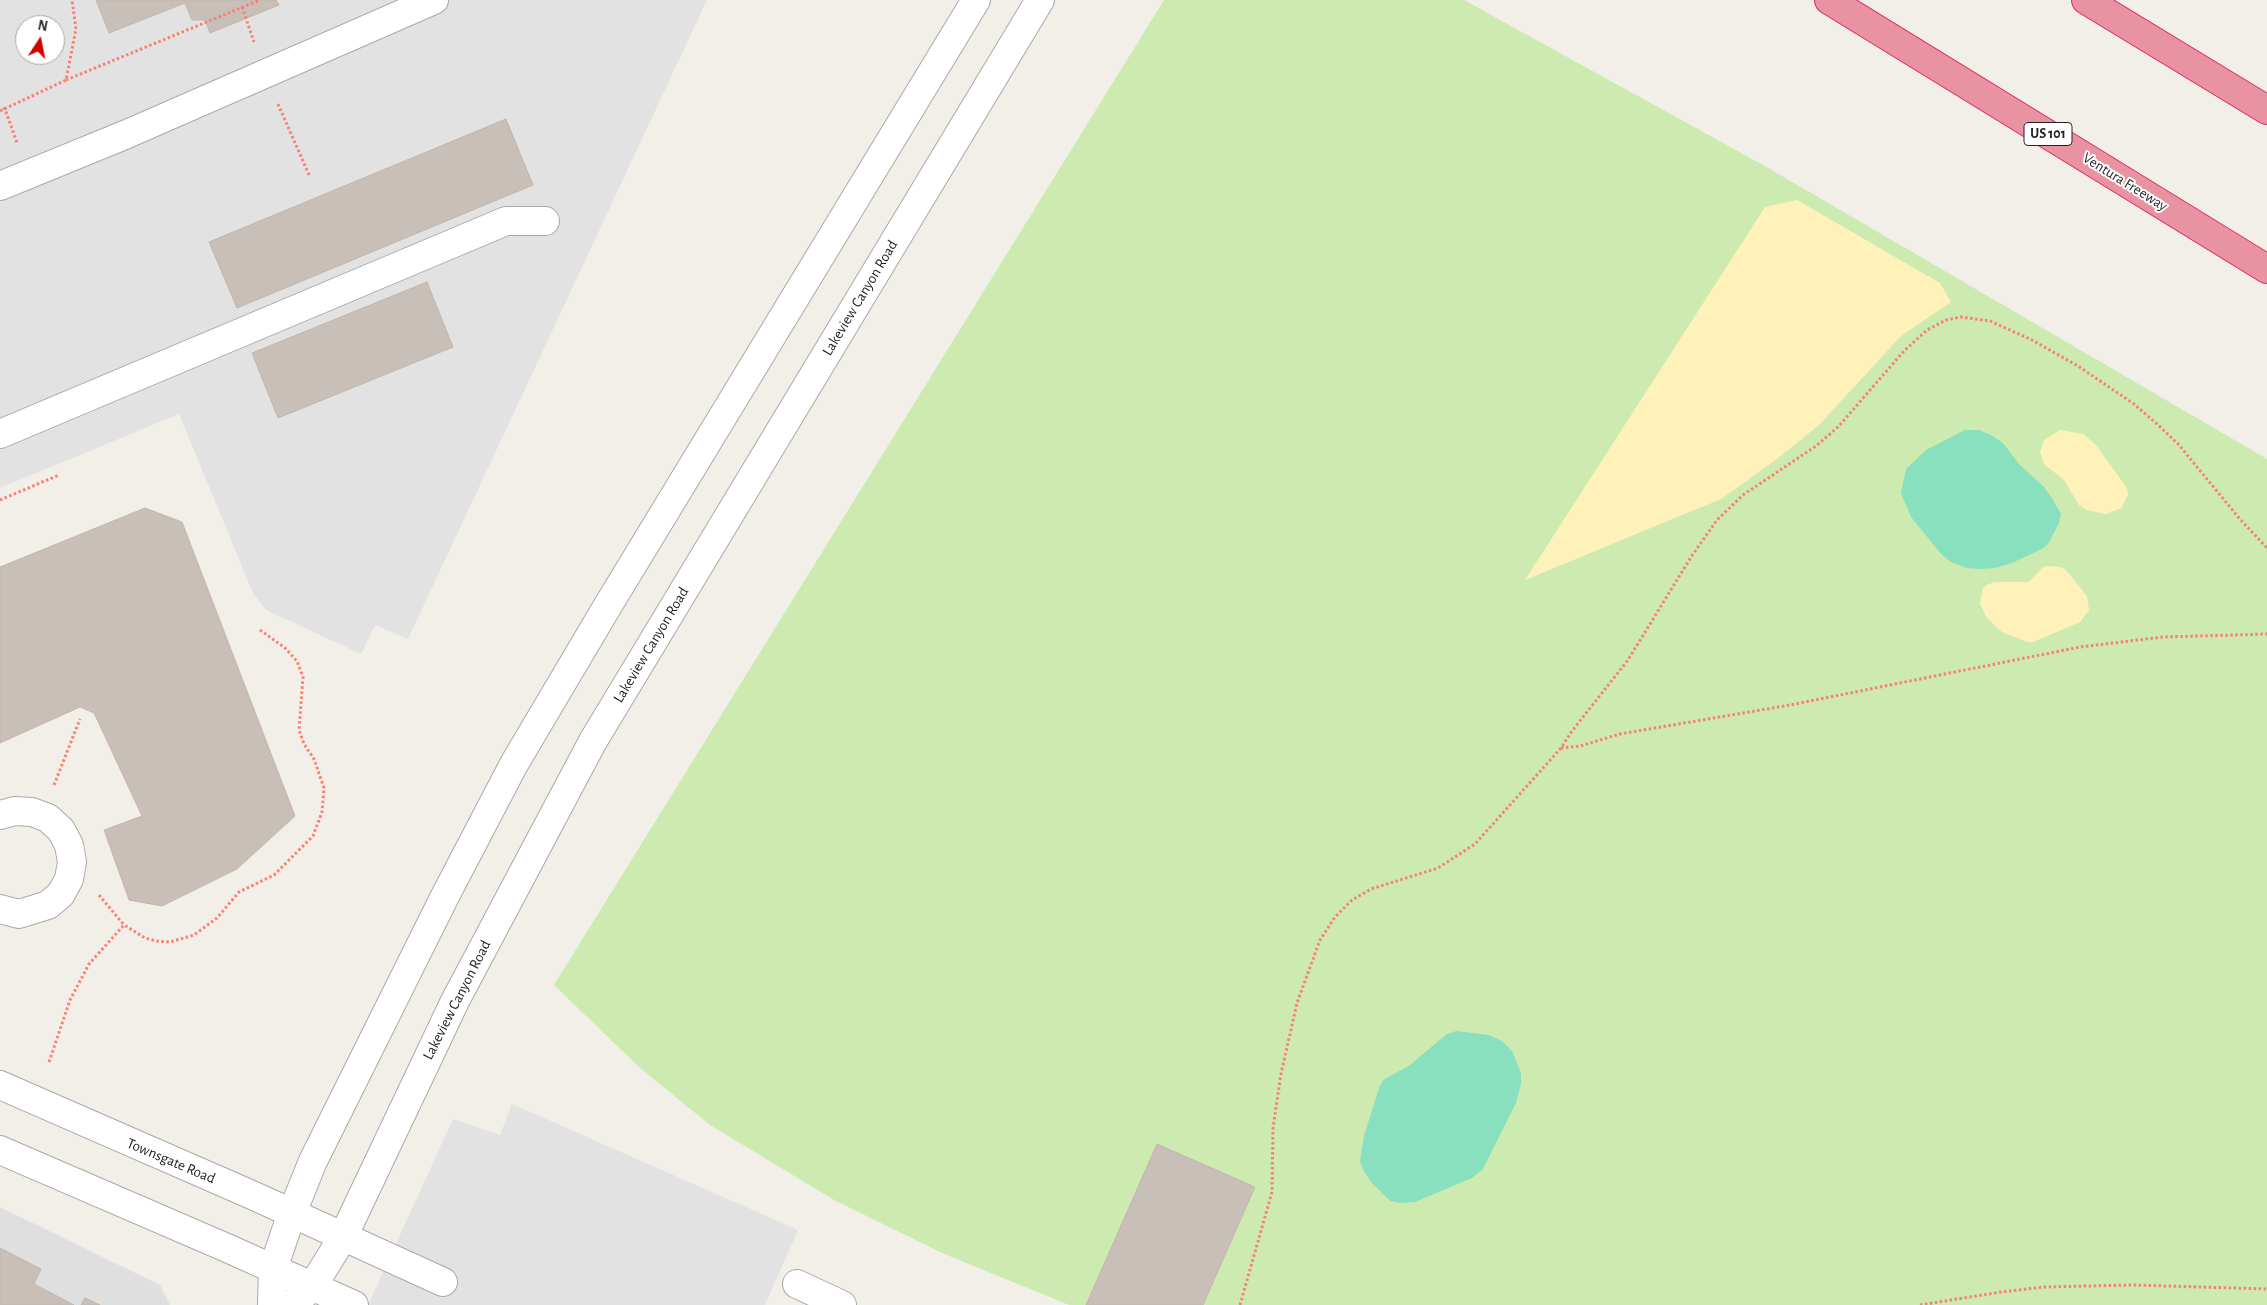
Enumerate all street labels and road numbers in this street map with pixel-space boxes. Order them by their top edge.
road number: US 101 [2024,122,2072,146]
street label: Ventura Freeway [2079,149,2171,215]
street label: Lakeview Canyon Road [818,237,902,359]
street label: Lakeview Canyon Road [609,584,693,706]
street label: Lakeview Canyon Road [419,937,495,1063]
street label: Townsgate Road [124,1134,218,1188]

